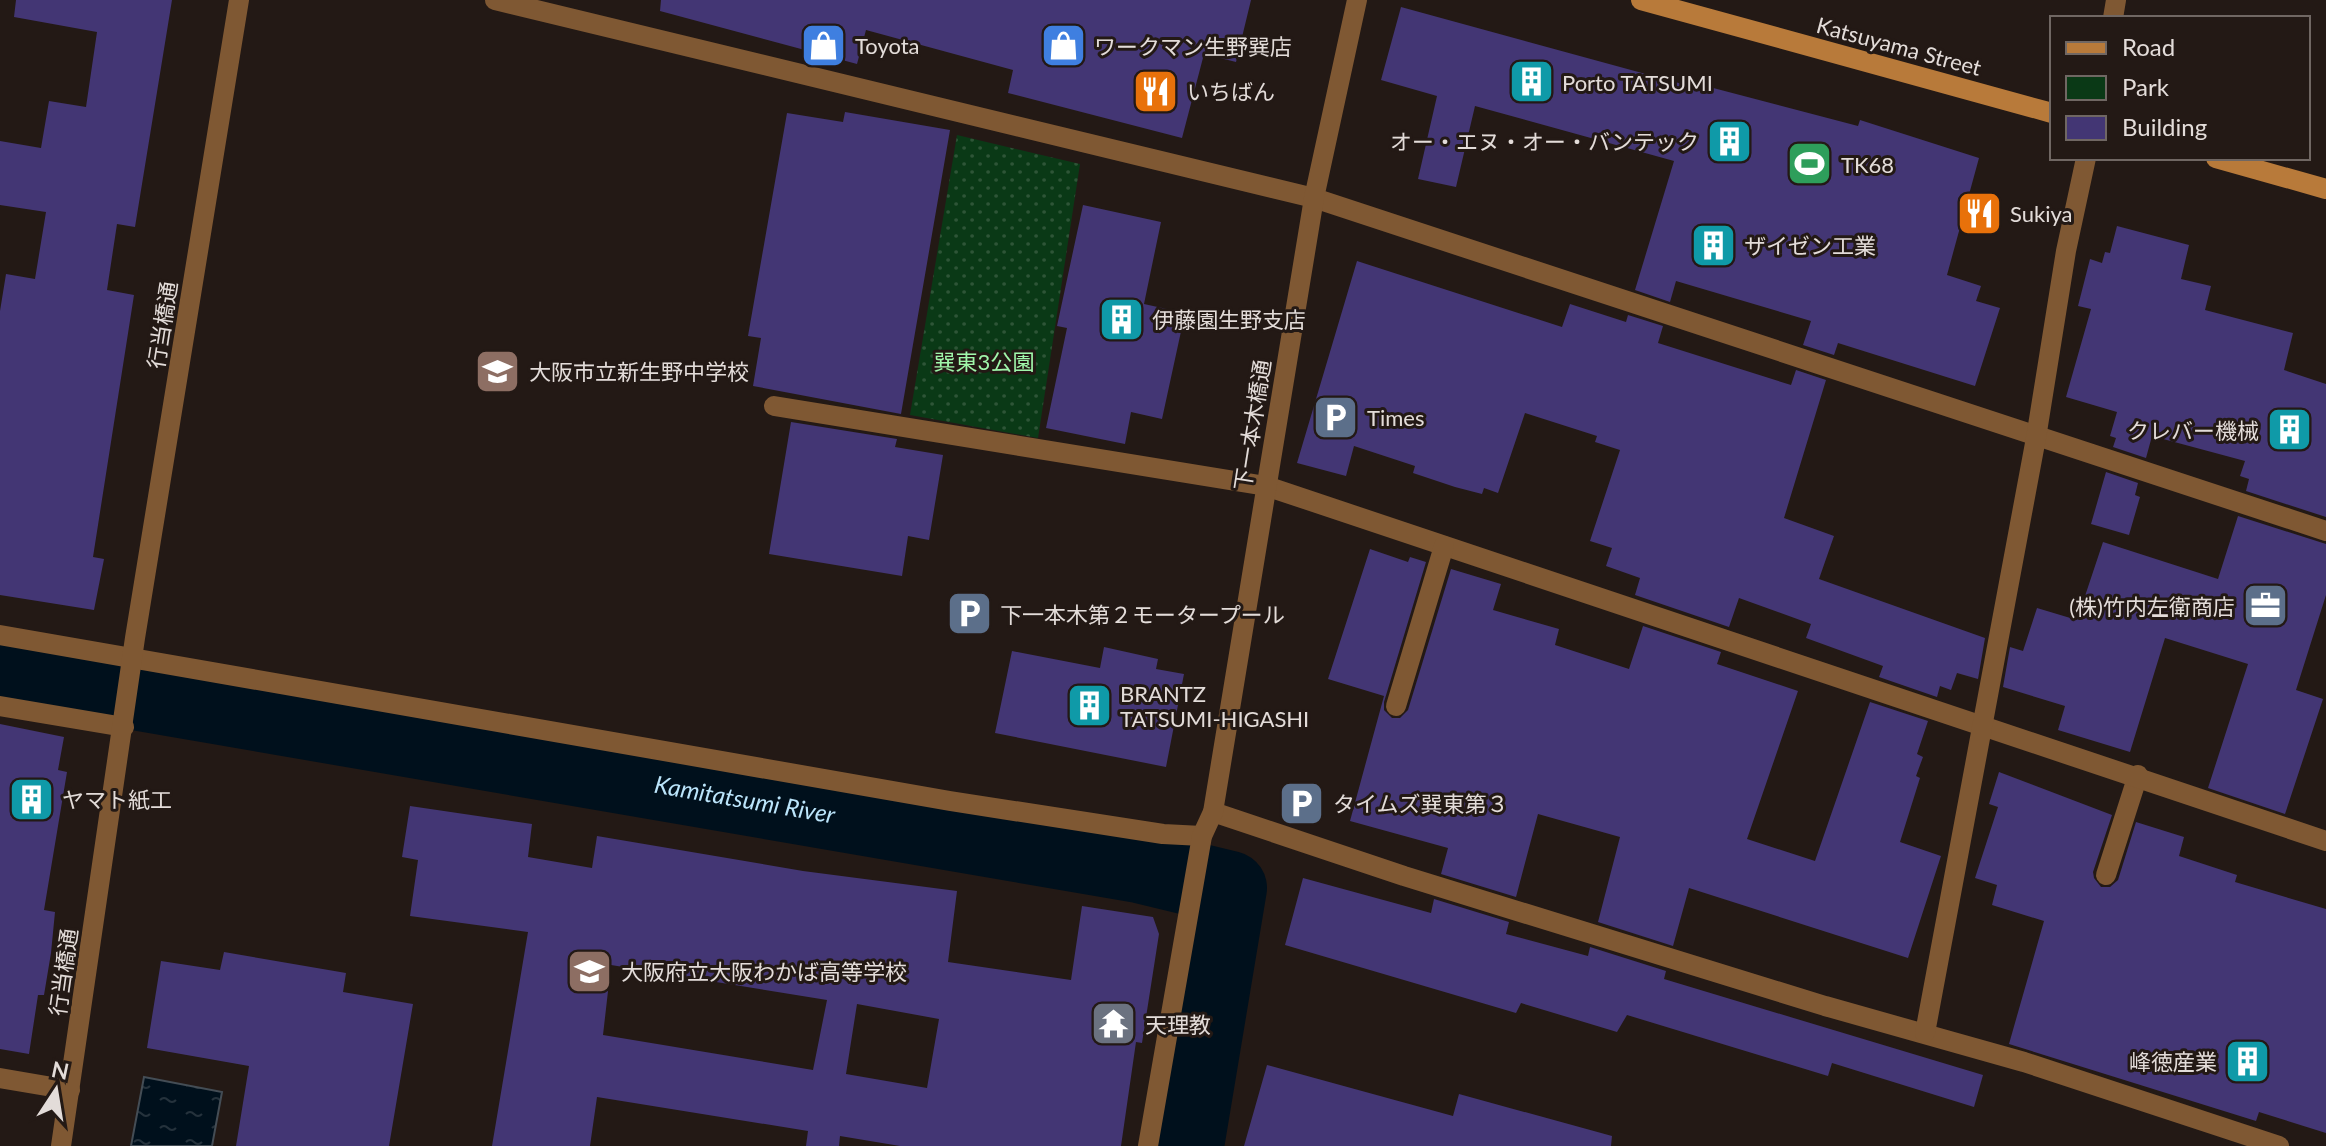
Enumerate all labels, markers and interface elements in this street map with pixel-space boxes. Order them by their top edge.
street label: Katsuyama Street [1814,11,1985,81]
legend [2050,16,2310,160]
shop icon: Toyota [800,21,848,69]
shop icon: ワークマン生野巽店 [1039,22,1087,70]
place label: Toyota [855,32,920,59]
text: Road [2122,32,2175,61]
place label: ワークマン生野巽店 [1094,33,1292,60]
building icon: Porto TATSUMI [1507,58,1555,106]
restaurant icon: いちばん [1132,67,1180,115]
place label: Porto TATSUMI [1562,69,1713,96]
text: Park [2122,72,2170,101]
place label: いちばん [1187,78,1275,105]
text: Building [2122,112,2207,141]
building icon: オー・エヌ・オー・バンテック [1706,117,1754,165]
place label: オー・エヌ・オー・バンテック [1390,128,1699,155]
sports icon: TK68 [1786,140,1834,188]
place label: TK68 [1841,151,1894,178]
restaurant icon: Sukiya [1955,189,2003,237]
place label: Sukiya [2010,200,2073,227]
building icon: ザイゼン工業 [1689,221,1737,269]
place label: ザイゼン工業 [1744,232,1876,259]
street label: 行当橋通 [142,279,182,371]
building icon: 伊藤園生野支店 [1097,295,1145,343]
place label: 伊藤園生野支店 [1152,306,1306,333]
school or university icon: 大阪市立新生野中学校 [474,347,522,395]
park label: 巽東3公園 [934,348,1034,375]
place label: 大阪市立新生野中学校 [529,358,749,385]
street label: 下一本木橋通 [1228,358,1276,492]
parking icon: Times [1312,393,1360,441]
place label: Times [1367,404,1424,431]
building icon: クレバー機械 [2266,406,2314,454]
place label: クレバー機械 [2127,417,2259,444]
office icon: (株)竹内左衛商店 [2242,582,2290,630]
parking icon: 下一本木第２モータープール [945,590,993,638]
place label: (株)竹内左衛商店 [2069,593,2235,620]
place label: 下一本木第２モータープール [1000,601,1285,628]
place label: BRANTZ TATSUMI-HIGASHI [1120,680,1309,732]
building icon: BRANTZ TATSUMI-HIGASHI [1065,682,1113,730]
water label: Kamitatsumi River [653,768,838,828]
building icon: ヤマト紙工 [7,775,55,823]
parking icon: タイムズ巽東第３ [1278,779,1326,827]
place label: ヤマト紙工 [62,786,172,813]
place label: タイムズ巽東第３ [1333,790,1509,817]
street label: 行当橋通 [44,927,82,1017]
school or university icon: 大阪府立大阪わかば高等学校 [566,947,614,995]
place label: 大阪府立大阪わかば高等学校 [621,958,907,985]
temple icon: 天理教 [1090,1000,1138,1048]
place label: 天理教 [1145,1011,1211,1038]
building icon: 峰徳産業 [2224,1037,2272,1085]
place label: 峰徳産業 [2129,1048,2217,1075]
north arrow [16,1050,96,1130]
text: N [49,1055,71,1085]

